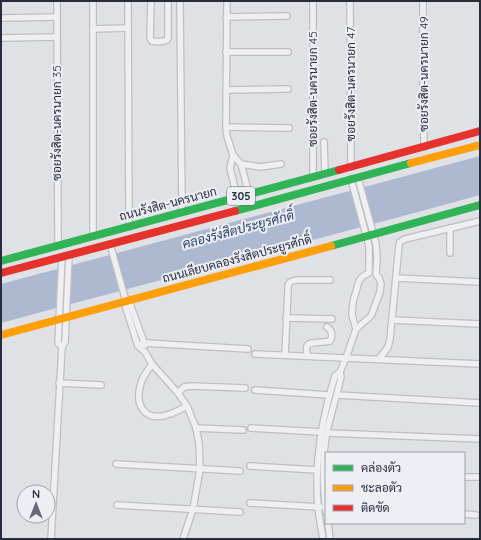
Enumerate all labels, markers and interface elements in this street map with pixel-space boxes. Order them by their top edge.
street label: ซอยรังสิต-นครนายก 49 [416,16,431,132]
street label: ซอยรังสิต-นครนายก 47 [343,27,358,141]
street label: ซอยรังสิต-นครนายก 45 [305,31,320,147]
street label: ซอยรังสิต-นครนายก 35 [49,65,64,181]
street label: ถนนรังสิต-นครนายก [117,183,218,224]
road number: 305 [227,187,255,205]
water label: คลองรังสิตประยูรศักดิ์ [179,201,299,254]
street label: ถนนเลียบคลองรังสิตประยูรศักดิ์ [160,228,313,287]
legend [325,452,465,524]
text: คล่องตัว [361,460,401,475]
text: ชะลอตัว [361,480,402,495]
north arrow [16,484,56,524]
text: N [32,487,40,501]
text: ติดขัด [361,500,390,515]

